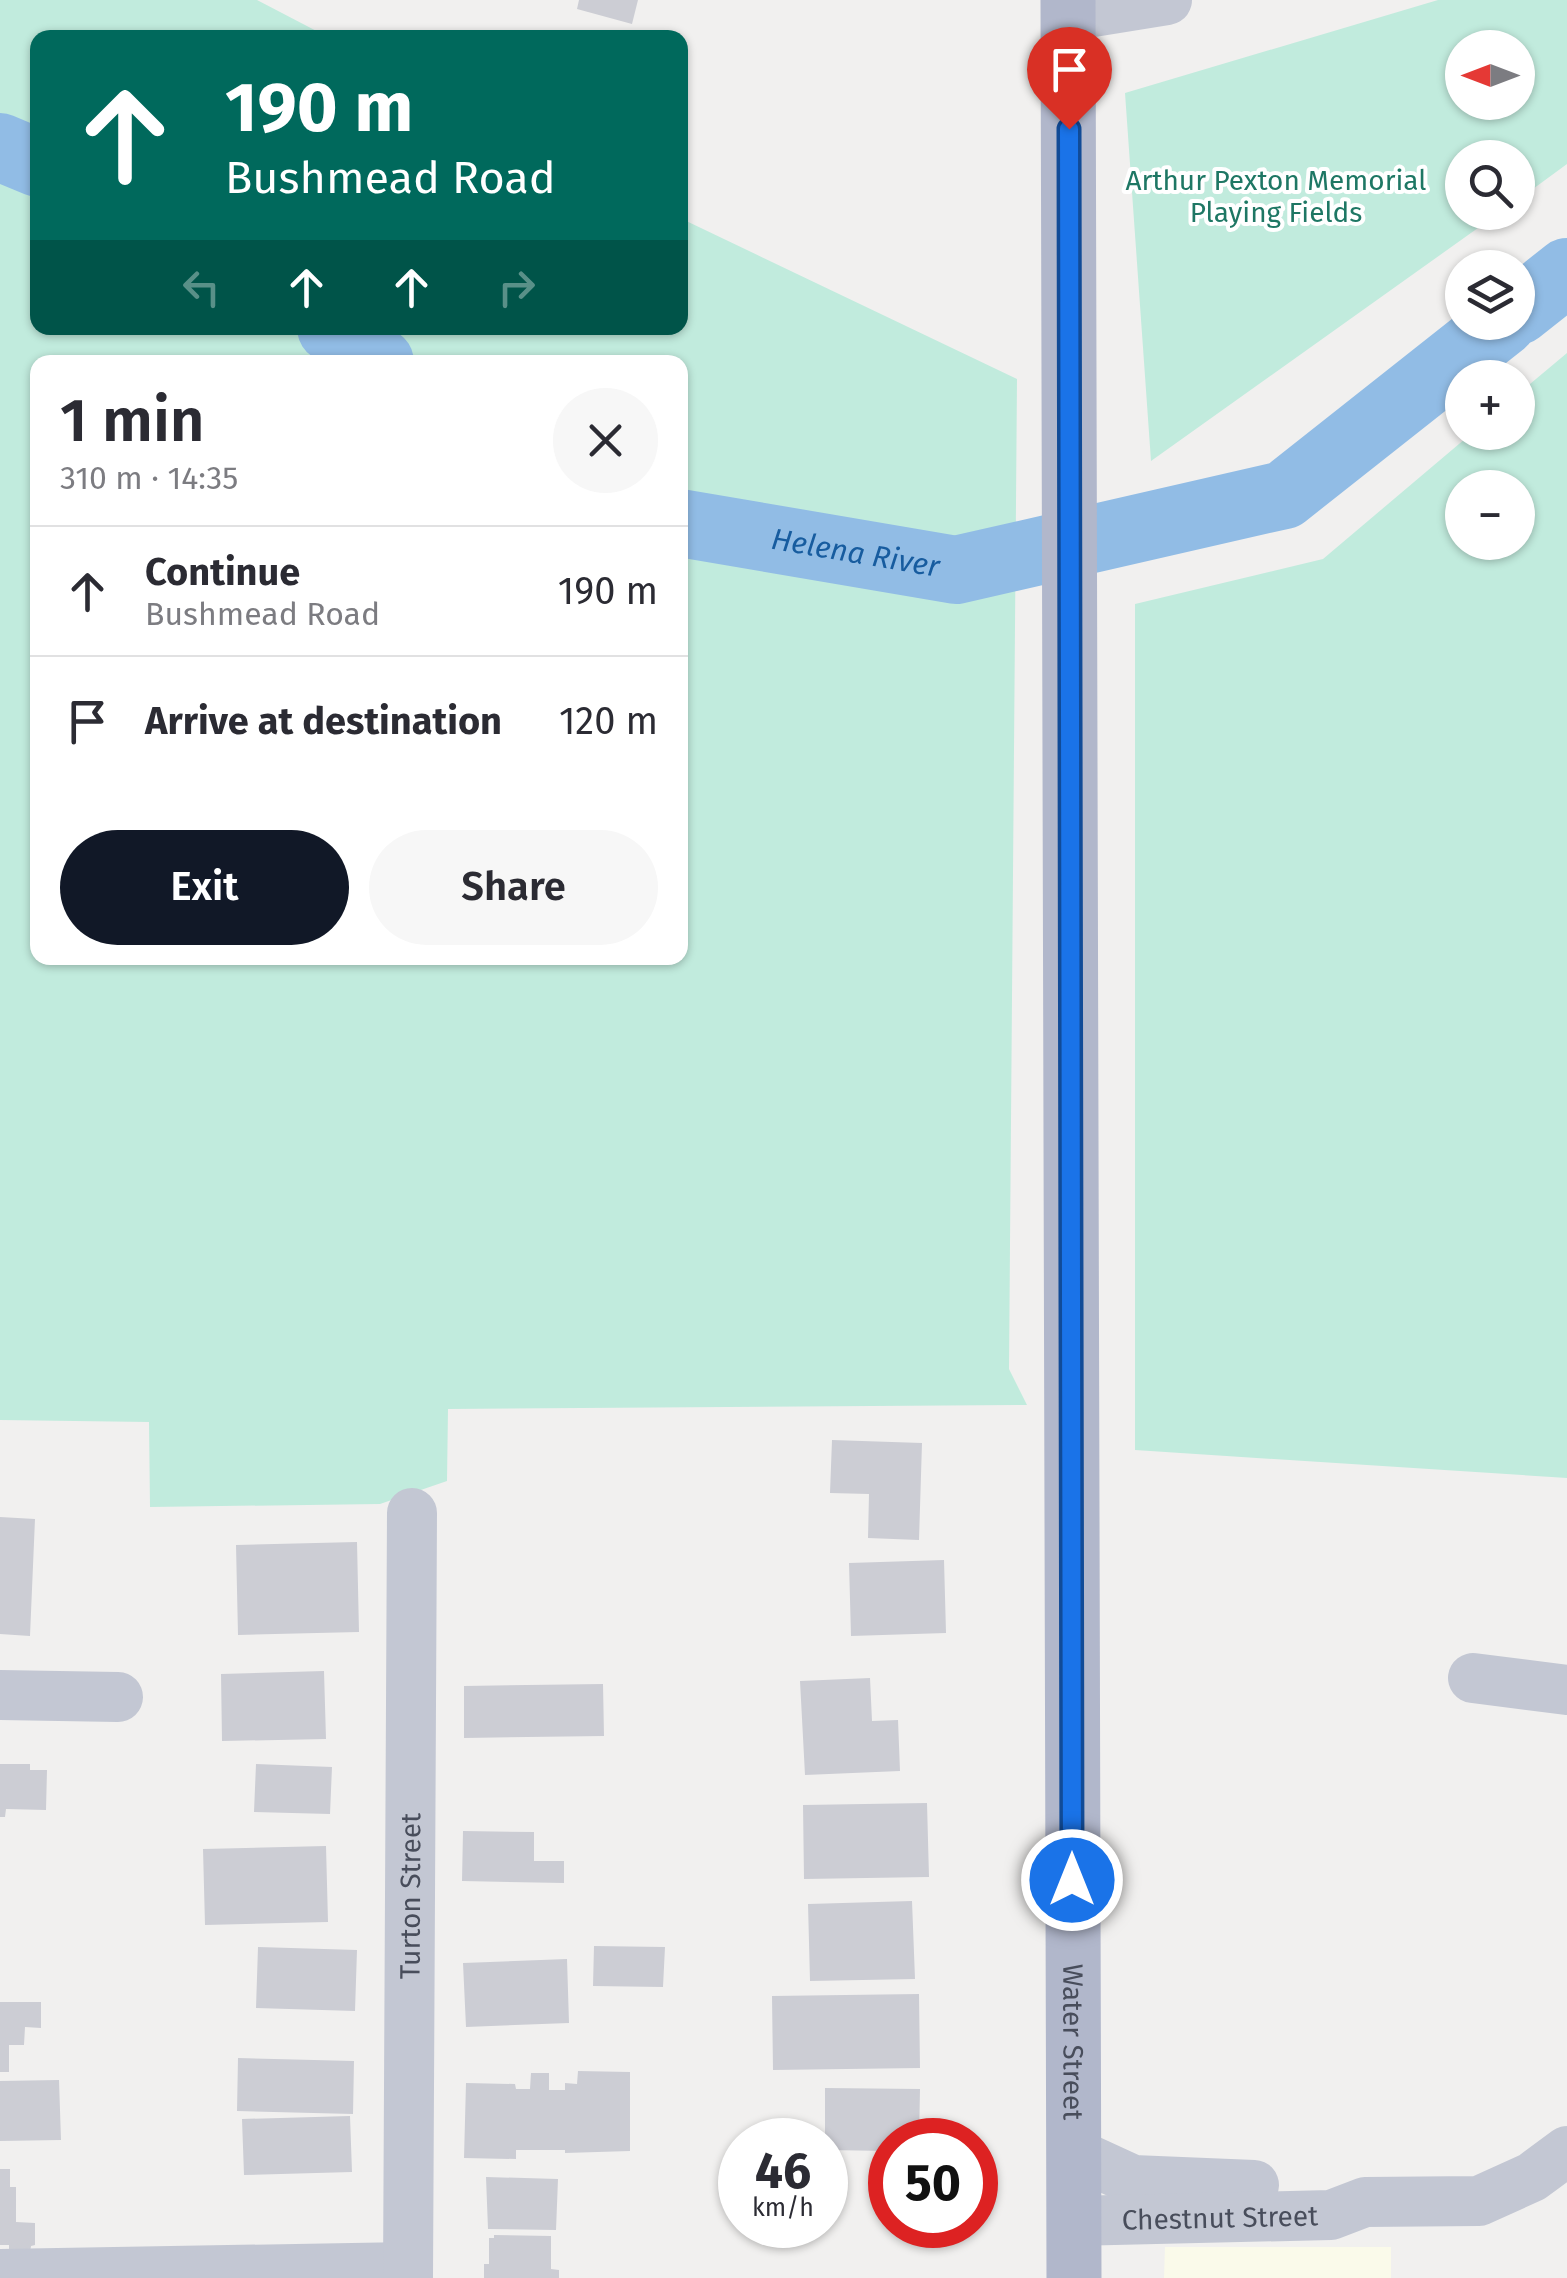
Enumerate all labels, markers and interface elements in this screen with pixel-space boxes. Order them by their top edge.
pin [1027,27,1112,130]
north arrow [1445,30,1535,120]
map controls [1445,30,1535,560]
icon: arrive [1042,42,1097,97]
text: 190 m [225,66,413,150]
icon: ahead [60,70,190,200]
button: search [1445,140,1535,230]
text: Bushmead Road [225,151,556,205]
park label: Arthur Pexton Memorial Playing Fields [1125,164,1427,229]
button: layers [1445,250,1535,340]
icon: left [174,260,229,315]
icon: ahead [279,260,334,315]
icon: ahead [384,260,439,315]
icon: right [489,260,544,315]
button: + [1445,360,1535,450]
text: 1 min [60,385,205,457]
button: close [553,388,658,493]
text: 310 m · 14:35 [60,459,238,497]
button: − [1445,470,1535,560]
water label: Helena River [769,521,944,585]
text: Continue [145,549,300,595]
icon: ahead [60,564,115,619]
text: 190 m [558,568,658,614]
text: Bushmead Road [145,595,380,633]
icon: arrive [60,694,115,749]
text: Arrive at destination [145,698,502,744]
text: 120 m [559,698,658,744]
button: Exit [60,830,349,945]
button: Share [369,830,658,945]
street label: Turton Street [393,1812,427,1979]
position arrow [1020,1828,1124,1932]
street label: Water Street [1057,1964,1090,2121]
speed limit sign: 50 [868,2118,998,2248]
text: 46 [755,2141,811,2201]
text: km/h [752,2193,814,2223]
street label: Chestnut Street [1121,2199,1319,2236]

